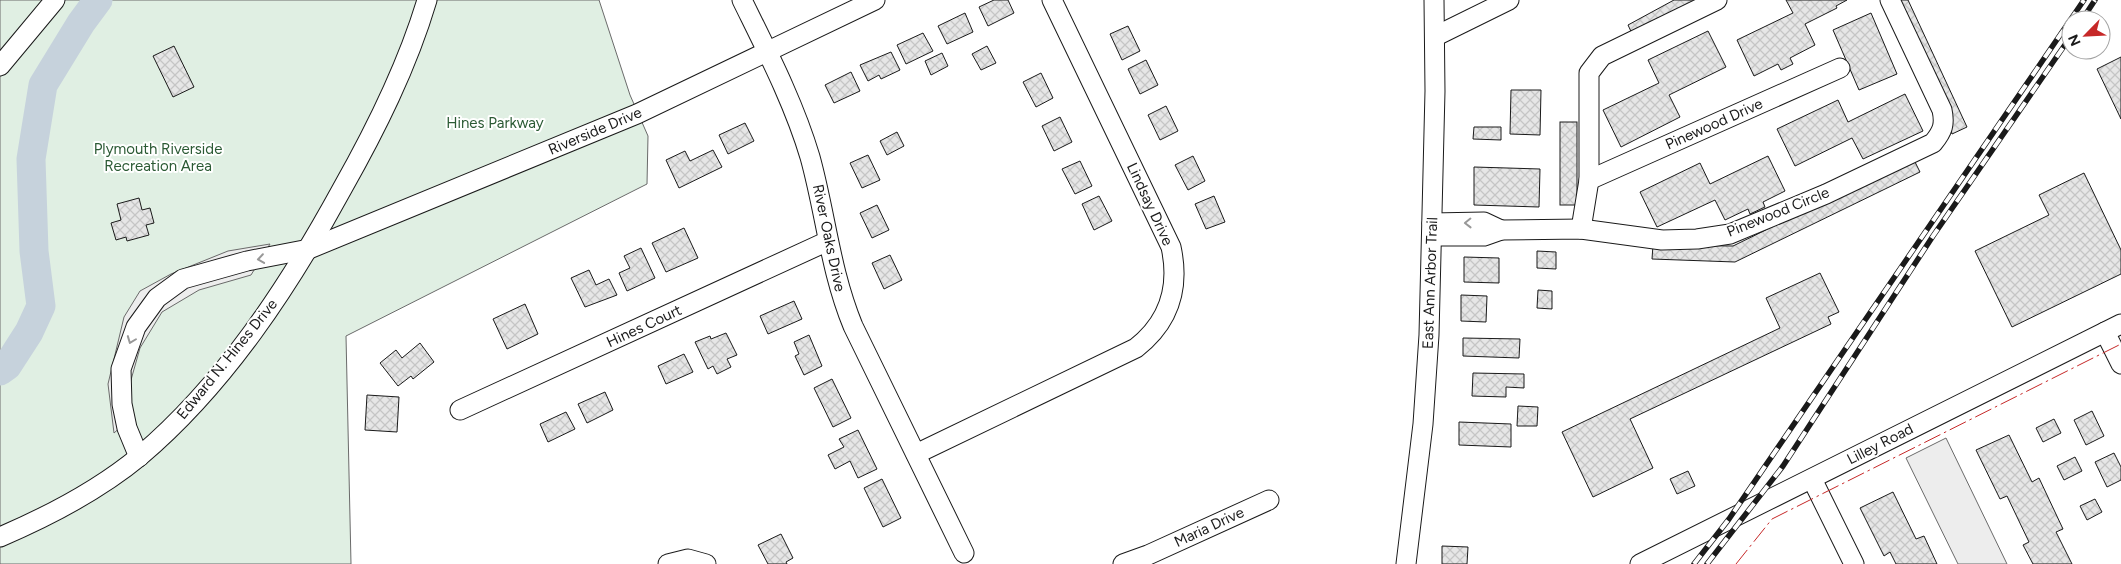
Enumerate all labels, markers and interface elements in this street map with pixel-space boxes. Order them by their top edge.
north arrow [2061,10,2111,60]
text: N [2065,32,2085,48]
street label: Pinewood Drive [1663,94,1765,154]
street label: Riverside Drive [546,103,644,159]
park label: Hines Parkway [446,114,544,132]
park label: Plymouth Riverside Recreation Area [94,140,222,175]
street label: Lindsay Drive [1123,160,1177,248]
street label: River Oaks Drive [809,183,849,293]
street label: Pinewood Circle [1724,183,1832,241]
street label: East Ann Arbor Trail [1419,217,1441,349]
one-way arrow [1463,218,1471,228]
one-way arrow [256,253,265,263]
street label: Edward N. Hines Drive [173,295,281,423]
street label: Hines Court [604,301,685,351]
one-way arrow [127,335,138,344]
street label: Lilley Road [1844,420,1916,468]
street label: Maria Drive [1171,503,1247,551]

